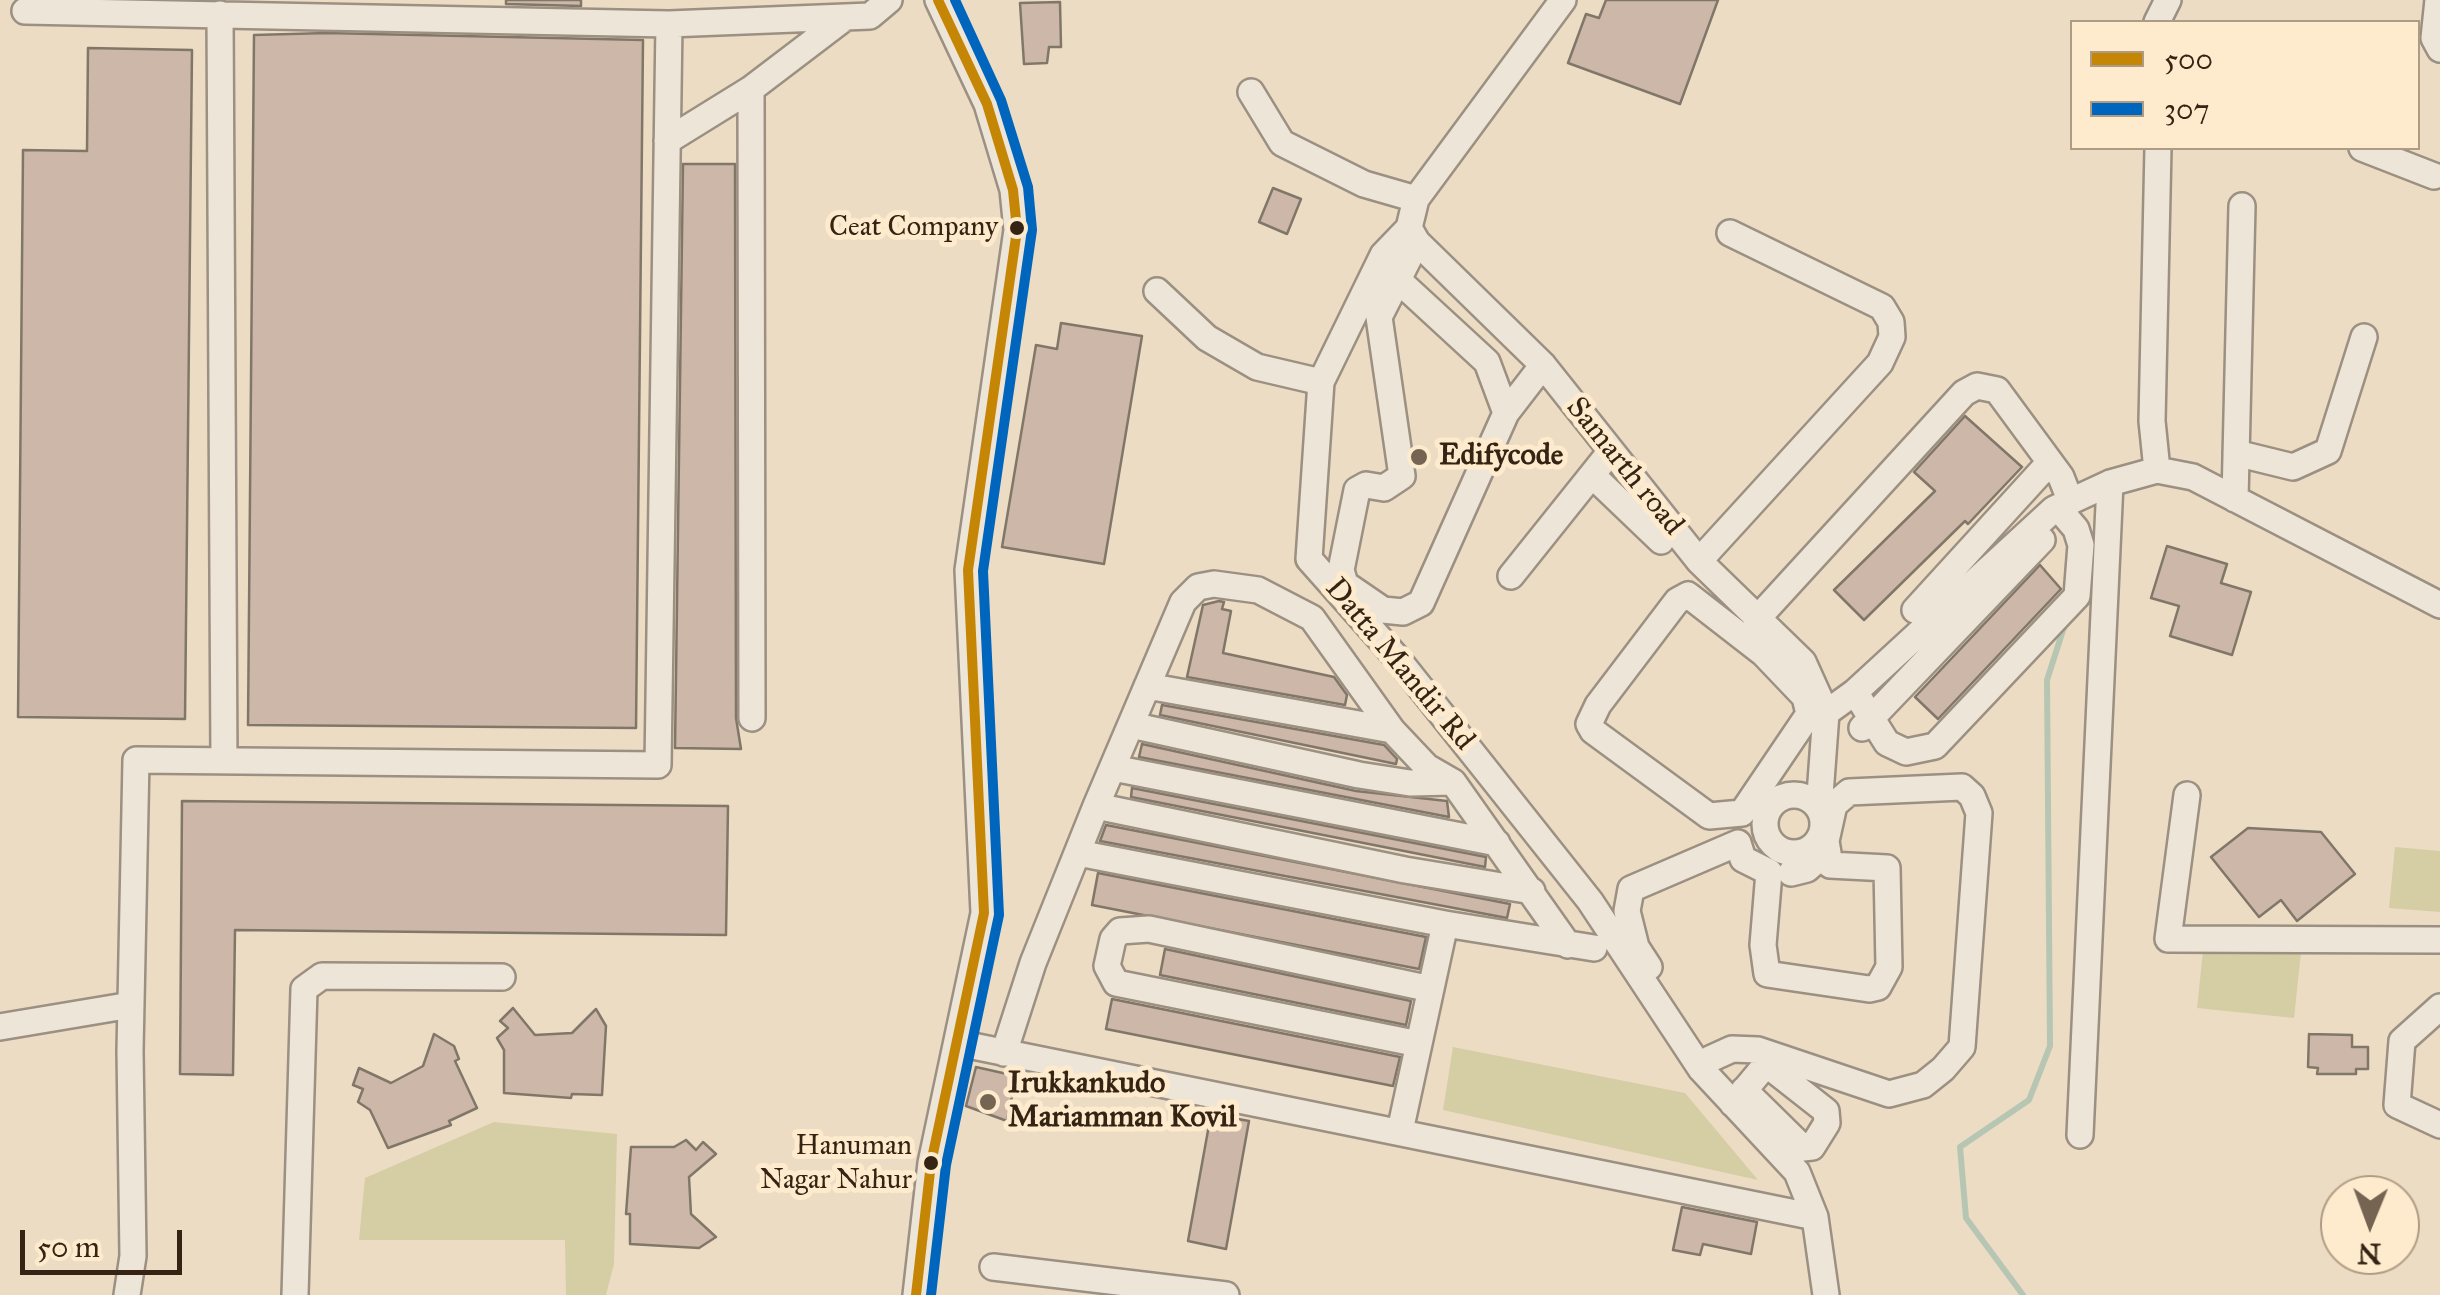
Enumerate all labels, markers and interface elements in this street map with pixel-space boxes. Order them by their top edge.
legend [2070,20,2420,150]
text: 500 [2164,41,2213,77]
text: 307 [2164,91,2209,127]
place label: Ceat Company [829,211,998,245]
marker: Ceat Company [1007,218,1027,238]
street label: Samarth road [1557,391,1691,543]
place label: Edifycode [1439,439,1563,475]
marker: Edifycode [1408,446,1430,468]
street label: Datta Mandir Rd [1317,572,1481,758]
place label: Irukkankudo Mariamman Kovil [1008,1067,1236,1138]
marker: Irukkankudo Mariamman Kovil [977,1091,999,1113]
place label: Hanuman Nagar Nahur [760,1130,912,1196]
marker: Hanuman Nagar Nahur [921,1153,941,1173]
north arrow [2320,1175,2420,1275]
scale bar [25,1210,188,1272]
text: 50 m [37,1229,100,1265]
text: N [2357,1236,2382,1271]

